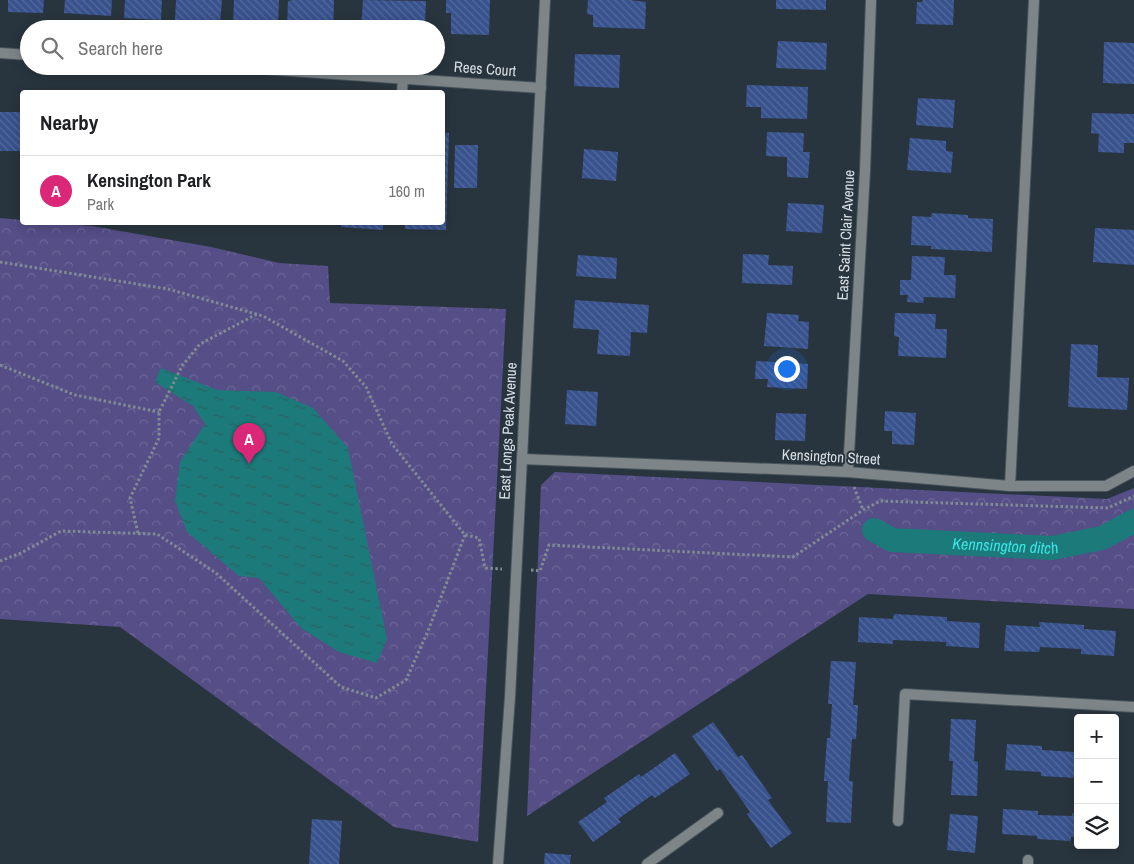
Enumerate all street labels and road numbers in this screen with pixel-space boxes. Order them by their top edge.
street label: Rees Court [453,56,517,81]
street label: East Saint Clair Avenue [832,169,859,301]
street label: East Longs Peak Avenue [493,362,522,500]
street label: Kensington Street [781,443,881,470]

